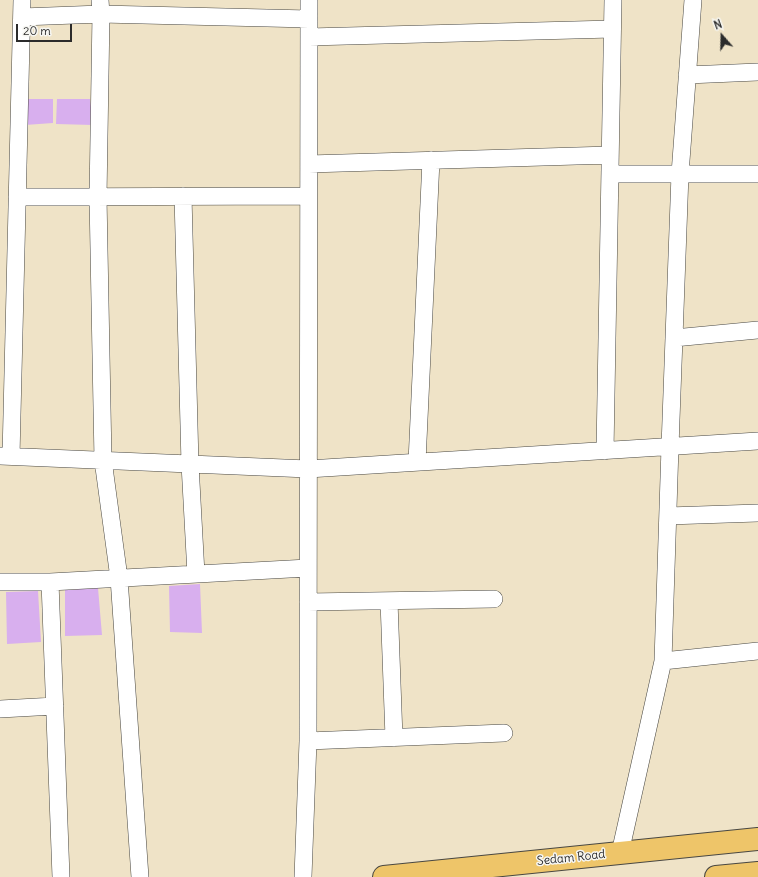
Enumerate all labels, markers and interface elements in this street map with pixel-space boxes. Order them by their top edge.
scale bar [18,16,74,42]
north arrow [702,16,742,56]
text: N [712,17,724,33]
text: 20 m [23,23,51,38]
street label: Sedam Road [536,847,606,869]

